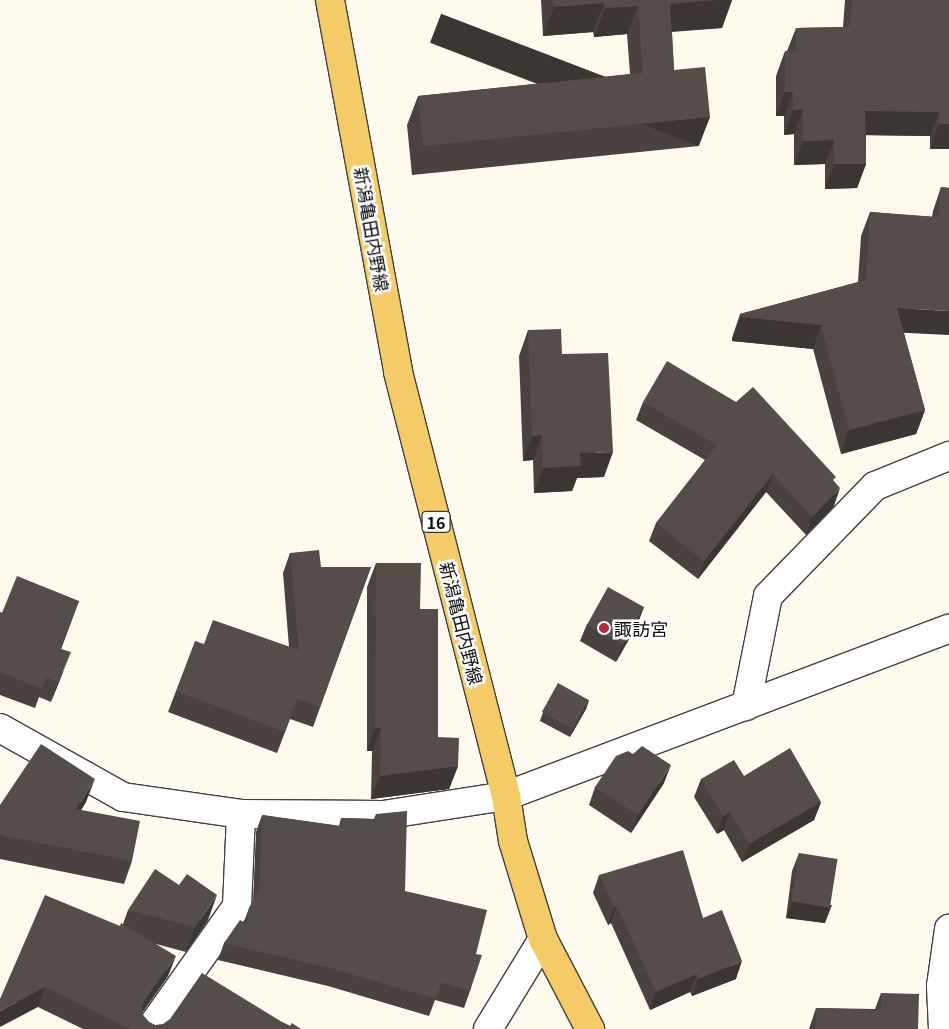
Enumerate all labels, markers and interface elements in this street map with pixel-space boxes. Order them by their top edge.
street label: 新潟亀田内野線 [350,165,394,293]
road number: 16 [421,508,451,536]
street label: 新潟亀田内野線 [436,559,488,687]
place label: 諏訪宮 [614,617,668,639]
marker: 諏訪宮 [598,622,610,634]

